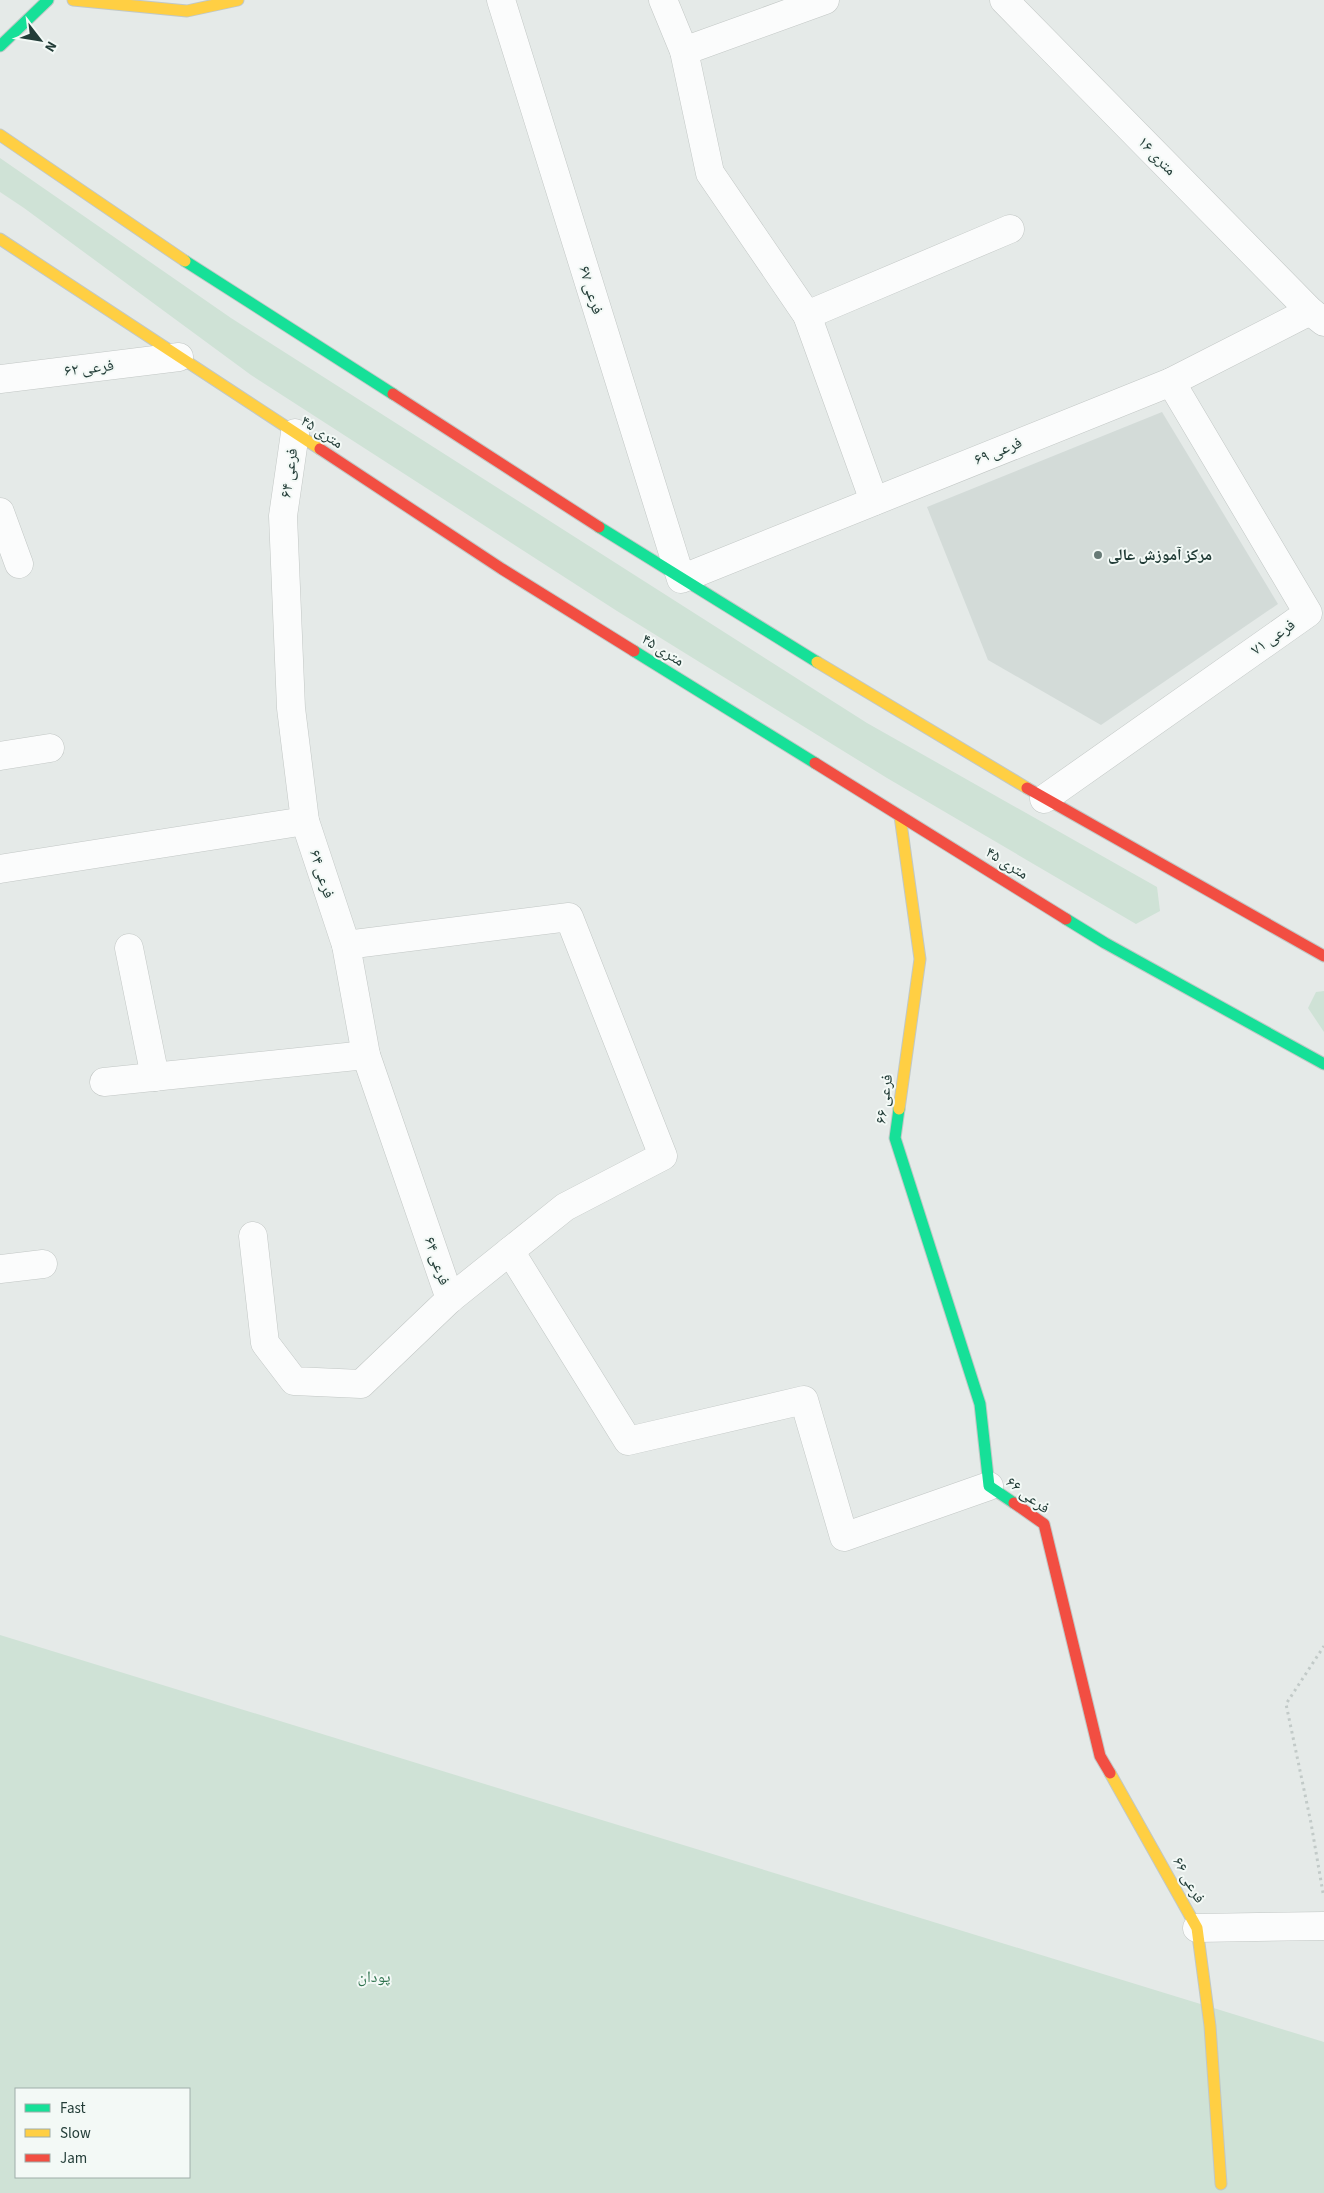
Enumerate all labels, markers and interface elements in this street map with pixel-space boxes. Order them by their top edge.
north arrow [15,15,65,65]
text: N [39,37,61,55]
street label: ۱۶ متری [1133,131,1181,181]
street label: فرعی ۶۷ [573,263,609,317]
street label: فرعی ۶۲ [63,354,115,382]
street label: ۴۵ متری [296,410,348,454]
street label: فرعی ۶۹ [971,431,1025,471]
street label: فرعی ۶۴ [275,447,303,499]
place label: مرکز آموزش عالی [1108,544,1212,566]
marker: مرکز آموزش عالی [1092,549,1104,561]
street label: فرعی ۷۱ [1246,614,1300,660]
street label: ۴۵ متری [637,628,689,672]
street label: ۴۵ متری [981,841,1033,885]
street label: فرعی ۶۴ [304,847,340,901]
street label: فرعی ۶۶ [870,1073,898,1125]
street label: فرعی ۶۴ [418,1234,456,1288]
street label: فرعی ۶۶ [1001,1471,1055,1519]
street label: فرعی ۶۶ [1167,1853,1211,1907]
park label: پودان [358,1966,391,1988]
legend [15,2088,190,2178]
text: Fast [60,2098,86,2119]
text: Slow [60,2123,91,2144]
text: Jam [60,2148,87,2169]

